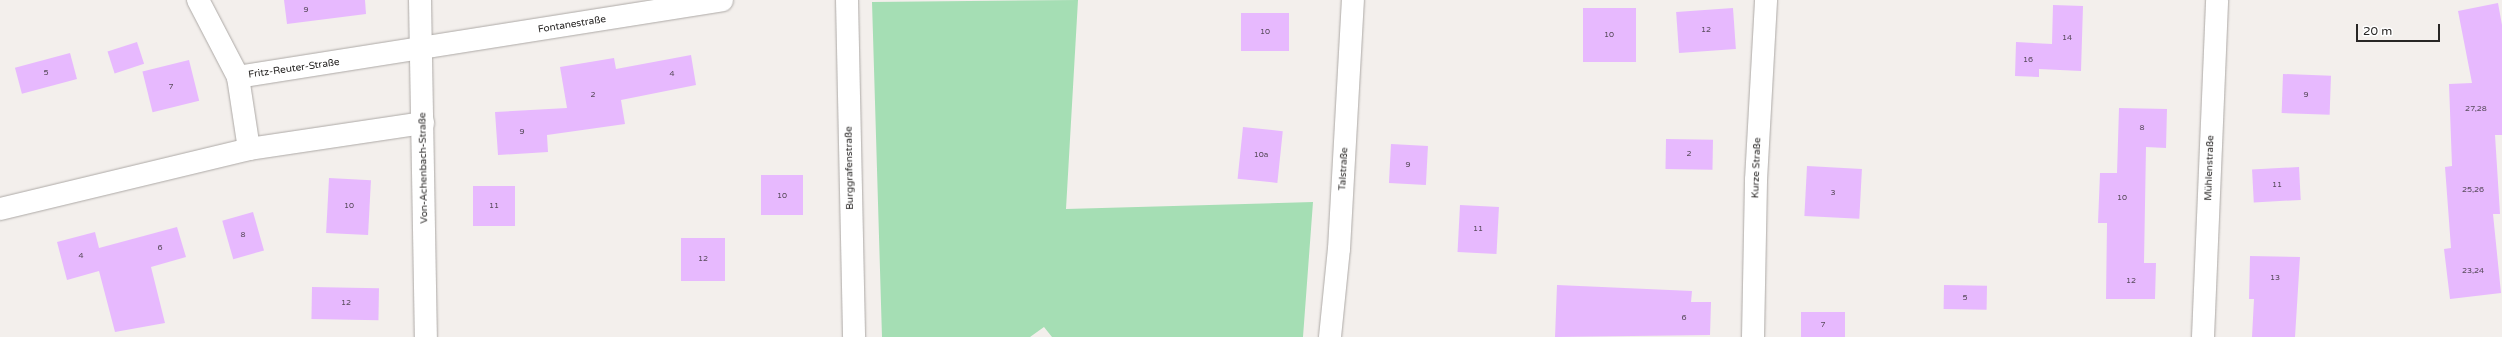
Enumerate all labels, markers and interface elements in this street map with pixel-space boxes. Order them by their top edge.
house number: 9 [303,5,309,15]
street label: Fontanestraße [537,14,607,36]
scale bar [2358,16,2442,42]
text: 20 m [2363,24,2392,38]
house number: 12 [1701,25,1711,35]
house number: 10 [1260,27,1270,37]
house number: 10 [1604,30,1614,40]
house number: 14 [2062,33,2072,43]
house number: 16 [2023,55,2033,65]
street label: Fritz-Reuter-Straße [248,57,340,81]
house number: 5 [43,68,49,78]
house number: 4 [669,69,675,79]
house number: 7 [168,82,174,92]
house number: 2 [590,90,596,100]
house number: 9 [2303,90,2309,100]
house number: 27,28 [2465,104,2487,114]
street label: Von-Achenbach-Straße [417,112,431,224]
house number: 8 [2139,123,2145,133]
street label: Burggrafenstraße [843,126,857,210]
house number: 9 [519,127,525,137]
street label: Mühlenstraße [2203,135,2217,201]
street label: Kurze Straße [1750,137,1764,199]
street label: Talstraße [1337,147,1351,191]
house number: 2 [1686,149,1692,159]
house number: 10a [1254,150,1268,160]
house number: 9 [1405,160,1411,170]
house number: 11 [2272,180,2282,190]
house number: 25,26 [2462,185,2484,195]
house number: 3 [1830,188,1836,198]
house number: 10 [777,191,787,201]
house number: 10 [2117,193,2127,203]
house number: 10 [344,201,354,211]
house number: 11 [489,201,499,211]
house number: 11 [1473,224,1483,234]
house number: 8 [240,230,246,240]
house number: 6 [157,243,163,253]
house number: 4 [78,251,84,261]
house number: 12 [698,254,708,264]
house number: 23,24 [2462,266,2484,276]
house number: 13 [2270,273,2280,283]
house number: 12 [2126,276,2136,286]
house number: 5 [1962,293,1968,303]
house number: 12 [341,298,351,308]
house number: 6 [1681,313,1687,323]
house number: 7 [1820,320,1826,330]

